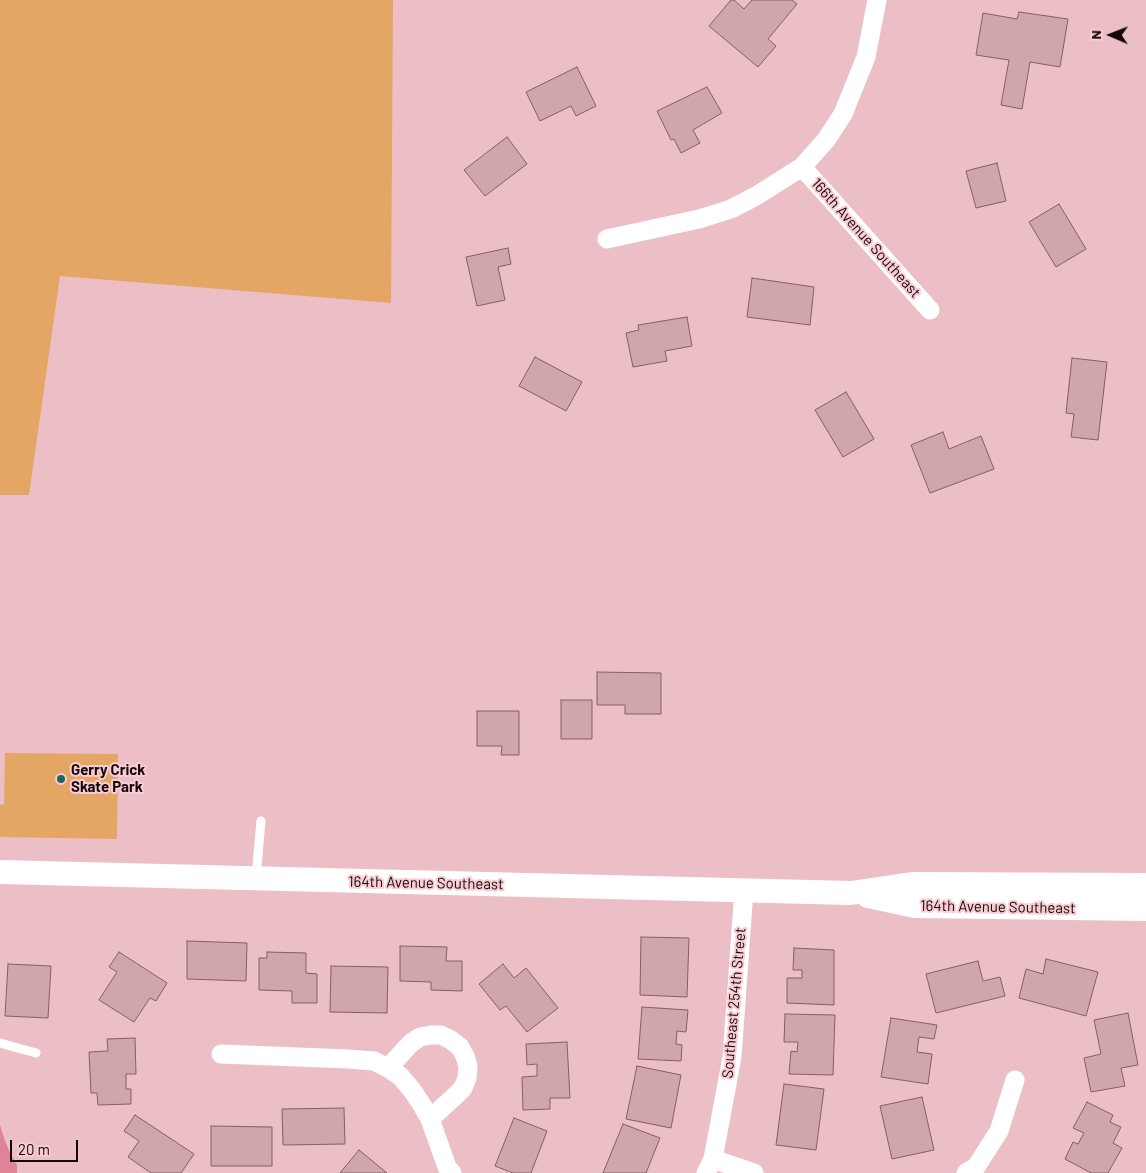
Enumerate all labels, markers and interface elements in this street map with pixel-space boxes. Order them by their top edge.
north arrow [1086,10,1136,60]
text: N [1087,30,1104,40]
street label: 166th Avenue Southeast [808,175,924,301]
place label: Gerry Crick Skate Park [71,761,145,796]
marker: Gerry Crick Skate Park [55,773,67,785]
street label: 164th Avenue Southeast [348,873,504,893]
street label: 164th Avenue Southeast [920,897,1076,917]
street label: Southeast 254th Street [718,927,750,1079]
scale bar [12,1130,80,1162]
text: 20 m [18,1140,50,1158]

